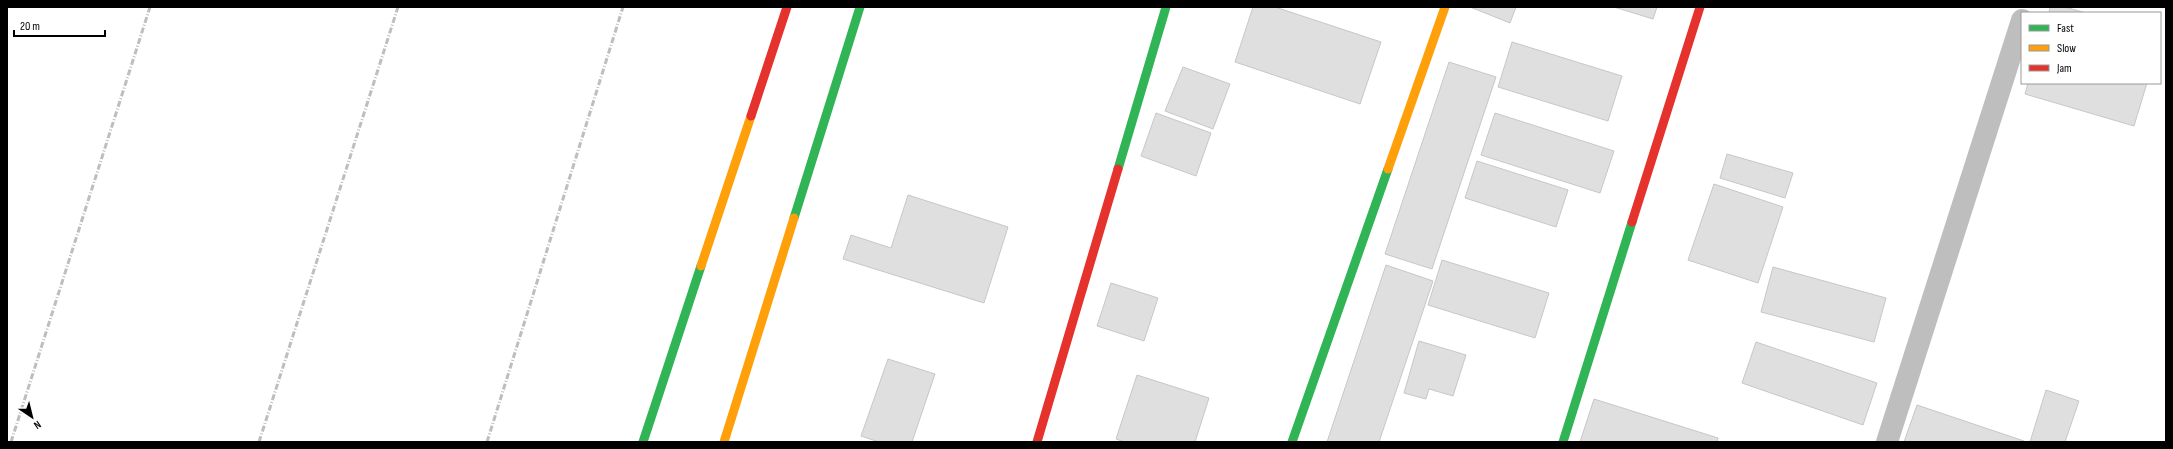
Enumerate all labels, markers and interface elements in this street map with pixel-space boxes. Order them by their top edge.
scale bar [14,12,105,38]
legend [2021,12,2161,84]
text: 20 m [20,19,40,34]
text: Fast [2057,21,2074,36]
text: Slow [2057,41,2076,56]
text: Jam [2056,61,2072,76]
north arrow [12,397,52,437]
text: N [31,418,44,432]

